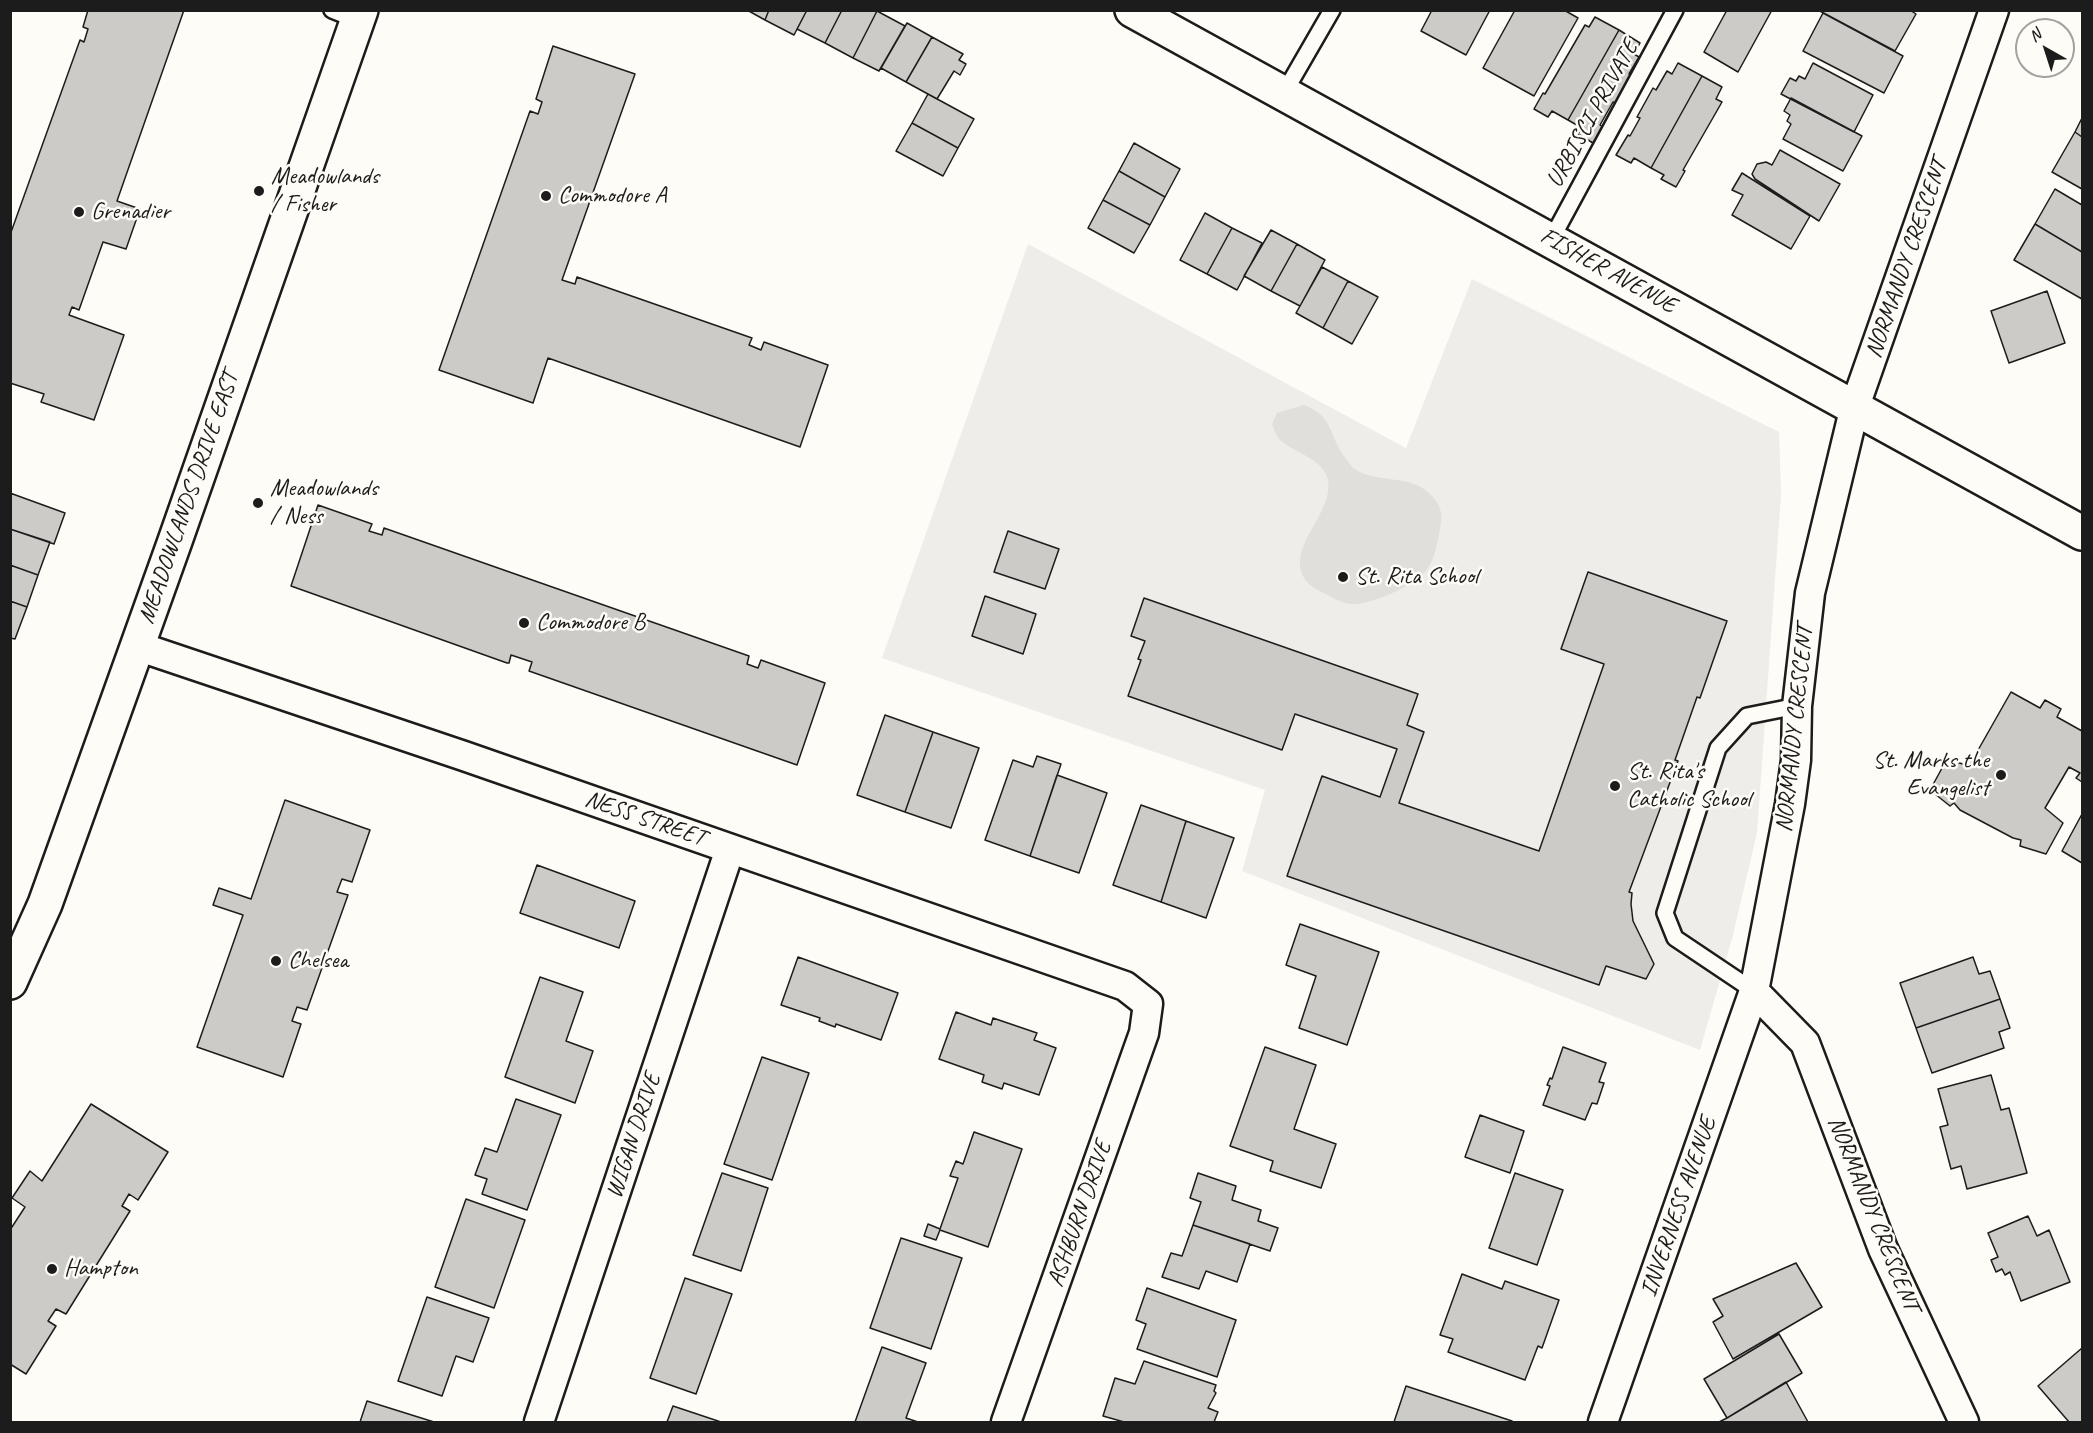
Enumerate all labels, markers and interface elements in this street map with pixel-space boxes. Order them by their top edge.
north arrow [2015,18,2075,78]
text: N [2025,25,2045,46]
street label: URBISCI PRIVATE [1541,35,1645,193]
street label: NORMANDY CRESCENT [1860,156,1954,362]
place label: Meadowlands / Fisher [271,163,379,219]
place label: Commodore A [558,182,667,210]
marker: Meadowlands / Fisher [252,184,266,198]
marker: Commodore A [539,189,553,203]
place label: Grenadier [91,198,170,226]
marker: Grenadier [72,205,86,219]
street label: FISHER AVENUE [1535,222,1681,320]
street label: MEADOWLANDS DRIVE EAST [132,369,246,627]
place label: Meadowlands / Ness [270,475,378,531]
marker: Meadowlands / Ness [251,496,265,510]
place label: St. Rita School [1355,563,1478,591]
marker: St. Rita School [1336,570,1350,584]
place label: Commodore B [536,609,645,637]
marker: Commodore B [517,616,531,630]
street label: NORMANDY CRESCENT [1770,624,1820,834]
place label: St. Marks the Evangelist [1873,747,1989,803]
place label: St. Rita's Catholic School [1627,758,1751,814]
marker: St. Marks the Evangelist [1994,768,2008,782]
marker: St. Rita's Catholic School [1608,779,1622,793]
street label: NESS STREET [581,785,709,853]
place label: Chelsea [288,947,348,975]
marker: Chelsea [269,954,283,968]
street label: WIGAN DRIVE [600,1070,668,1202]
street label: NORMANDY CRESCENT [1821,1112,1925,1316]
street label: INVERNESS AVENUE [1635,1113,1723,1301]
street label: ASHBURN DRIVE [1042,1137,1118,1291]
place label: Hampton [64,1255,138,1283]
marker: Hampton [45,1262,59,1276]

